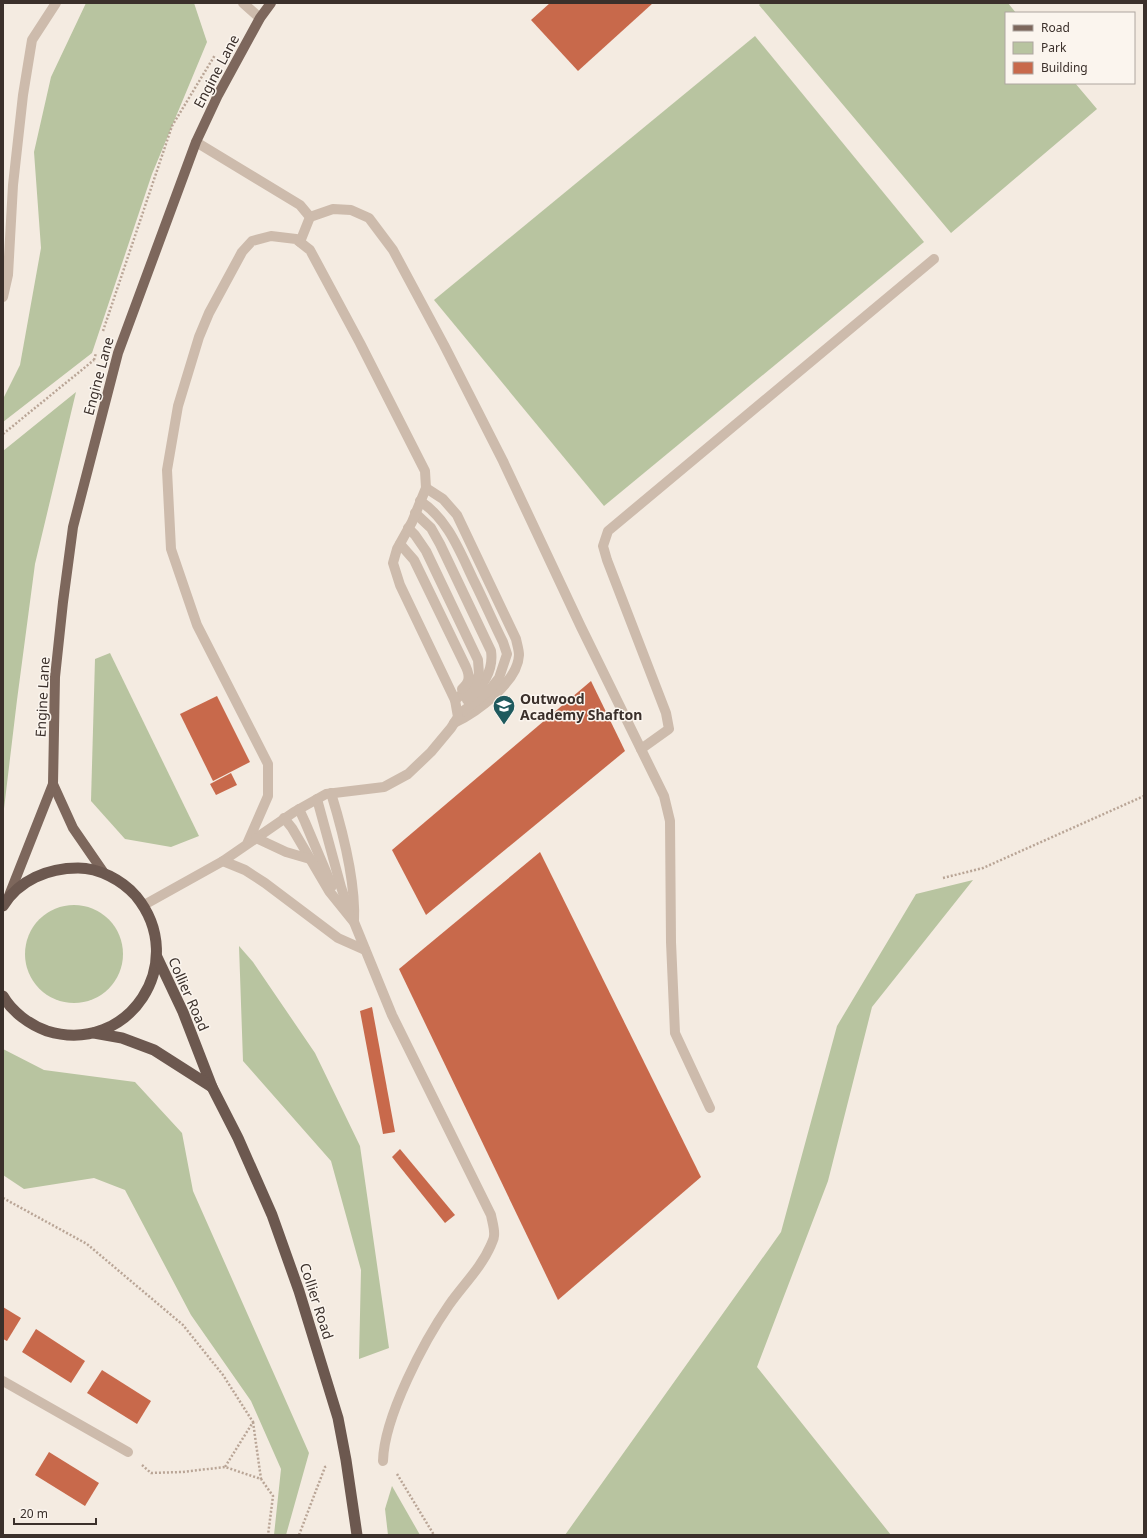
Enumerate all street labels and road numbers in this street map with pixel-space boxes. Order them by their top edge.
street label: Engine Lane [189,31,243,111]
street label: Engine Lane [78,335,118,417]
street label: Engine Lane [30,656,54,738]
street label: Collier Road [164,954,214,1034]
street label: Collier Road [296,1260,338,1342]

